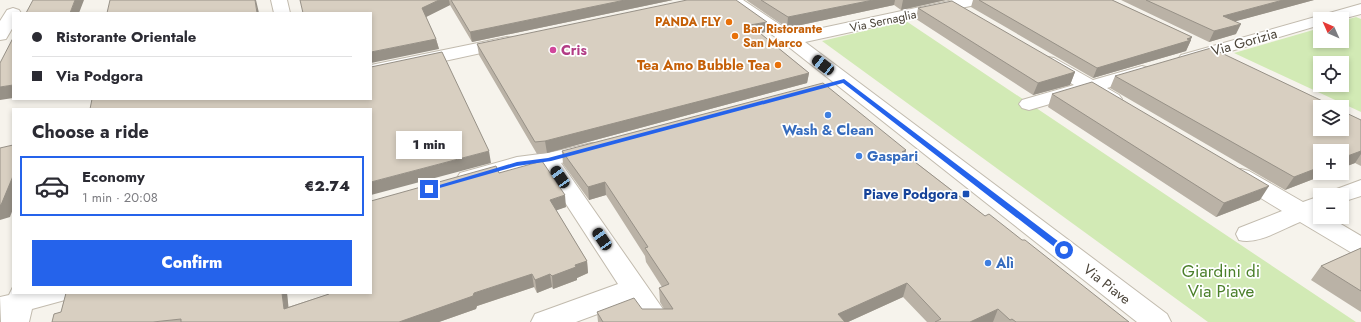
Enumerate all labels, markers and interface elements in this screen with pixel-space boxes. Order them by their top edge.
street label: Via Sernaglia [848,5,918,37]
north arrow [1313,12,1349,48]
map controls [1313,12,1349,224]
place label: PANDA FLY [655,13,721,31]
marker: PANDA FLY [724,17,734,27]
place label: Bar Ristorante San Marco [743,20,823,52]
street label: Via Gorizia [1209,23,1279,61]
text: Ristorante Orientale [56,26,196,48]
marker: Bar Ristorante San Marco [730,31,740,41]
place label: Cris [561,40,587,60]
marker: Cris [548,45,558,55]
car [810,53,836,77]
place label: Tea Amo Bubble Tea [637,55,770,75]
button: locate [1313,56,1349,92]
marker: Tea Amo Bubble Tea [773,60,783,70]
text: Via Podgora [56,65,143,87]
button: layers [1313,100,1349,136]
marker: Wash & Clean [823,110,833,120]
text: Choose a ride [32,119,149,145]
place label: Wash & Clean [782,120,874,140]
callout: 1 min [396,131,462,159]
text: 1 min [413,135,445,154]
button: + [1313,144,1349,180]
place label: Gaspari [867,146,918,166]
marker: Gaspari [854,151,864,161]
car [548,164,572,190]
text: Economy [82,166,145,188]
icon: car [34,168,70,204]
text: €2.74 [304,175,350,197]
route end [420,180,438,198]
place label: Piave Podgora [863,184,958,204]
text: 1 min · 20:08 [82,188,158,207]
button: − [1313,188,1349,224]
marker: Piave Podgora [961,189,971,199]
car [590,226,614,252]
button: Confirm [32,240,352,286]
route start [1055,241,1073,259]
place label: Alì [995,253,1014,273]
marker: Alì [983,258,993,268]
street label: Via Piave [1079,259,1135,309]
park label: Giardini di Via Piave [1182,259,1260,303]

